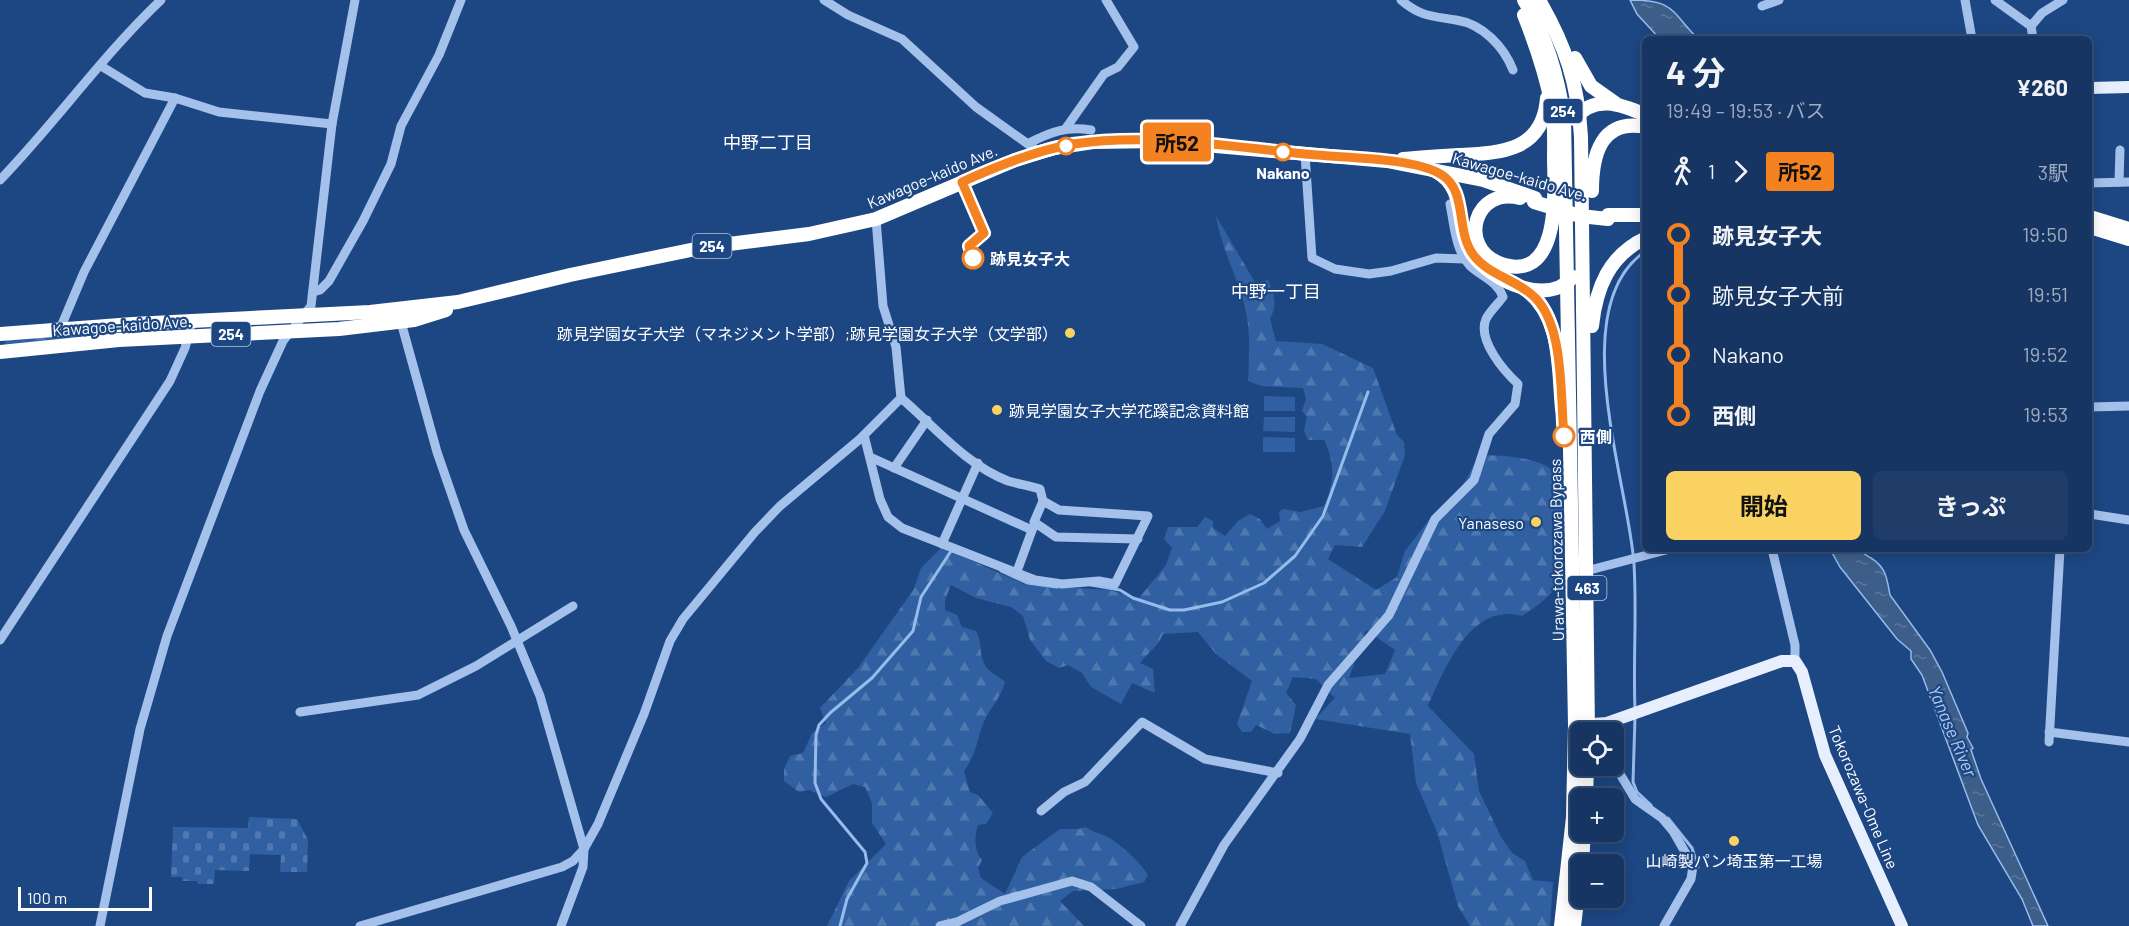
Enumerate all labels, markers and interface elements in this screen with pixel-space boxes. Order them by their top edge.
text: 4 分 [1666,52,1726,92]
text: ¥260 [2016,74,2068,100]
text: 19:49 – 19:53 · バス [1666,98,1826,122]
road number: 254 [1544,99,1582,123]
line badge: 所52 [1142,122,1212,162]
text: 所52 [1155,130,1199,155]
district label: 中野二丁目 [723,131,813,153]
unlabelled marker [1057,137,1075,155]
street label: Kawagoe-kaido Ave. [864,140,1000,212]
marker: Nakano [1274,143,1292,161]
street label: Kawagoe-kaido Ave. [1450,148,1590,204]
icon: walk [1666,155,1699,188]
icon: forward [1724,155,1757,188]
text: 1 [1708,159,1715,183]
text: 所52 [1778,159,1822,184]
text: 3駅 [2038,160,2068,184]
place label: Nakano [1256,163,1310,182]
text: 跡見女子大 [1712,222,1822,248]
text: 19:50 [2022,222,2068,246]
road number: 254 [692,234,732,258]
marker: 跡見女子大 [962,247,984,269]
place label: 跡見女子大 [990,249,1070,268]
district label: 中野一丁目 [1231,280,1321,302]
text: 跡見女子大前 [1712,282,1844,308]
text: 19:51 [2027,282,2068,306]
street label: Kawagoe-kaido Ave. [52,311,192,339]
road number: 254 [212,322,250,346]
place label: 跡見学園女子大学（マネジメント学部）;跡見学園女子大学（文学部） [557,324,1058,343]
marker: 跡見学園女子大学（マネジメント学部）;跡見学園女子大学（文学部） [1063,326,1077,340]
text: Nakano [1712,341,1784,367]
text: 19:52 [2023,342,2068,366]
place label: 跡見学園女子大学花蹊記念資料館 [1009,401,1249,420]
text: 西側 [1712,402,1756,428]
text: 19:53 [2023,402,2068,426]
marker: 跡見学園女子大学花蹊記念資料館 [990,403,1004,417]
marker: 西側 [1553,425,1575,447]
place label: 西側 [1580,427,1612,446]
street label: Urawa-tokorozawa Bypass [1545,459,1567,641]
button: 開始 [1666,471,1861,540]
button: きっぷ [1873,471,2068,540]
place label: Yanaseso [1458,513,1524,532]
marker: Yanaseso [1529,515,1543,529]
road number: 463 [1568,576,1606,600]
water label: Yanase River [1924,682,1982,781]
map controls [1570,722,1624,908]
button: locate [1570,722,1624,776]
street label: Tokorozawa-Ome Line [1825,723,1903,871]
button: + [1570,788,1624,842]
marker: 山崎製パン埼玉第一工場 [1727,834,1741,848]
place label: 山崎製パン埼玉第一工場 [1646,851,1822,870]
button: − [1570,854,1624,908]
scale bar [18,884,152,912]
text: 100 m [27,888,67,907]

